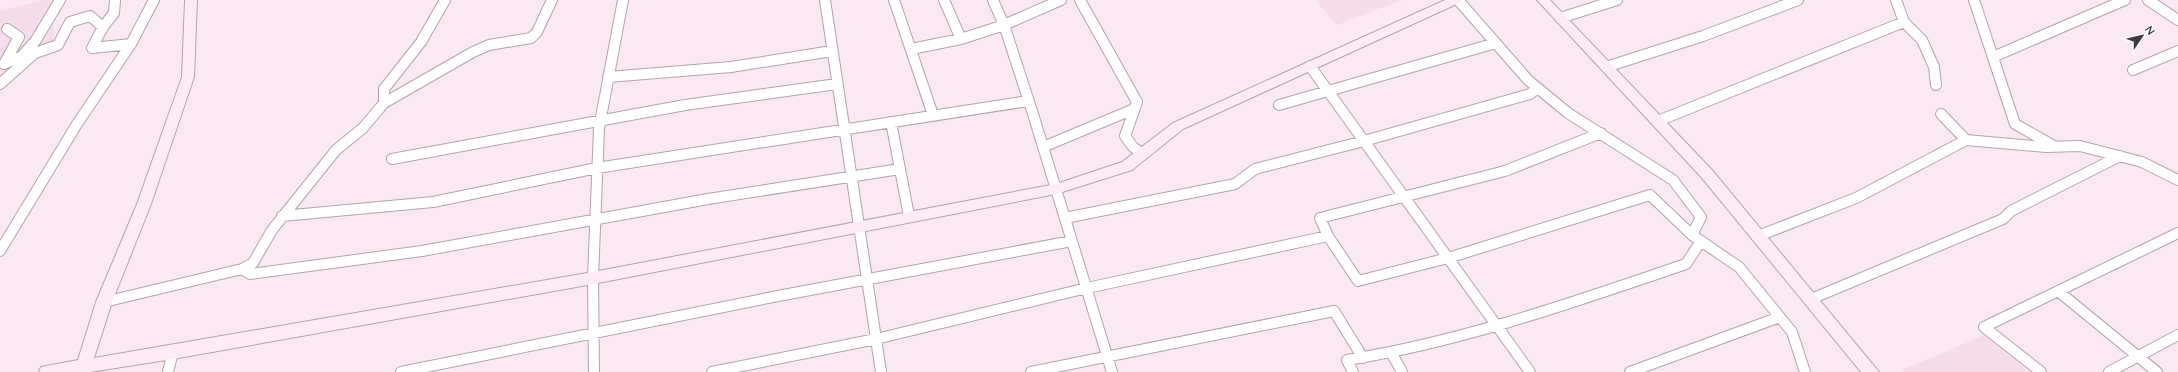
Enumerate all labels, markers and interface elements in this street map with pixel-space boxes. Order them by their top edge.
north arrow [2122,16,2162,56]
text: N [2142,23,2158,38]

